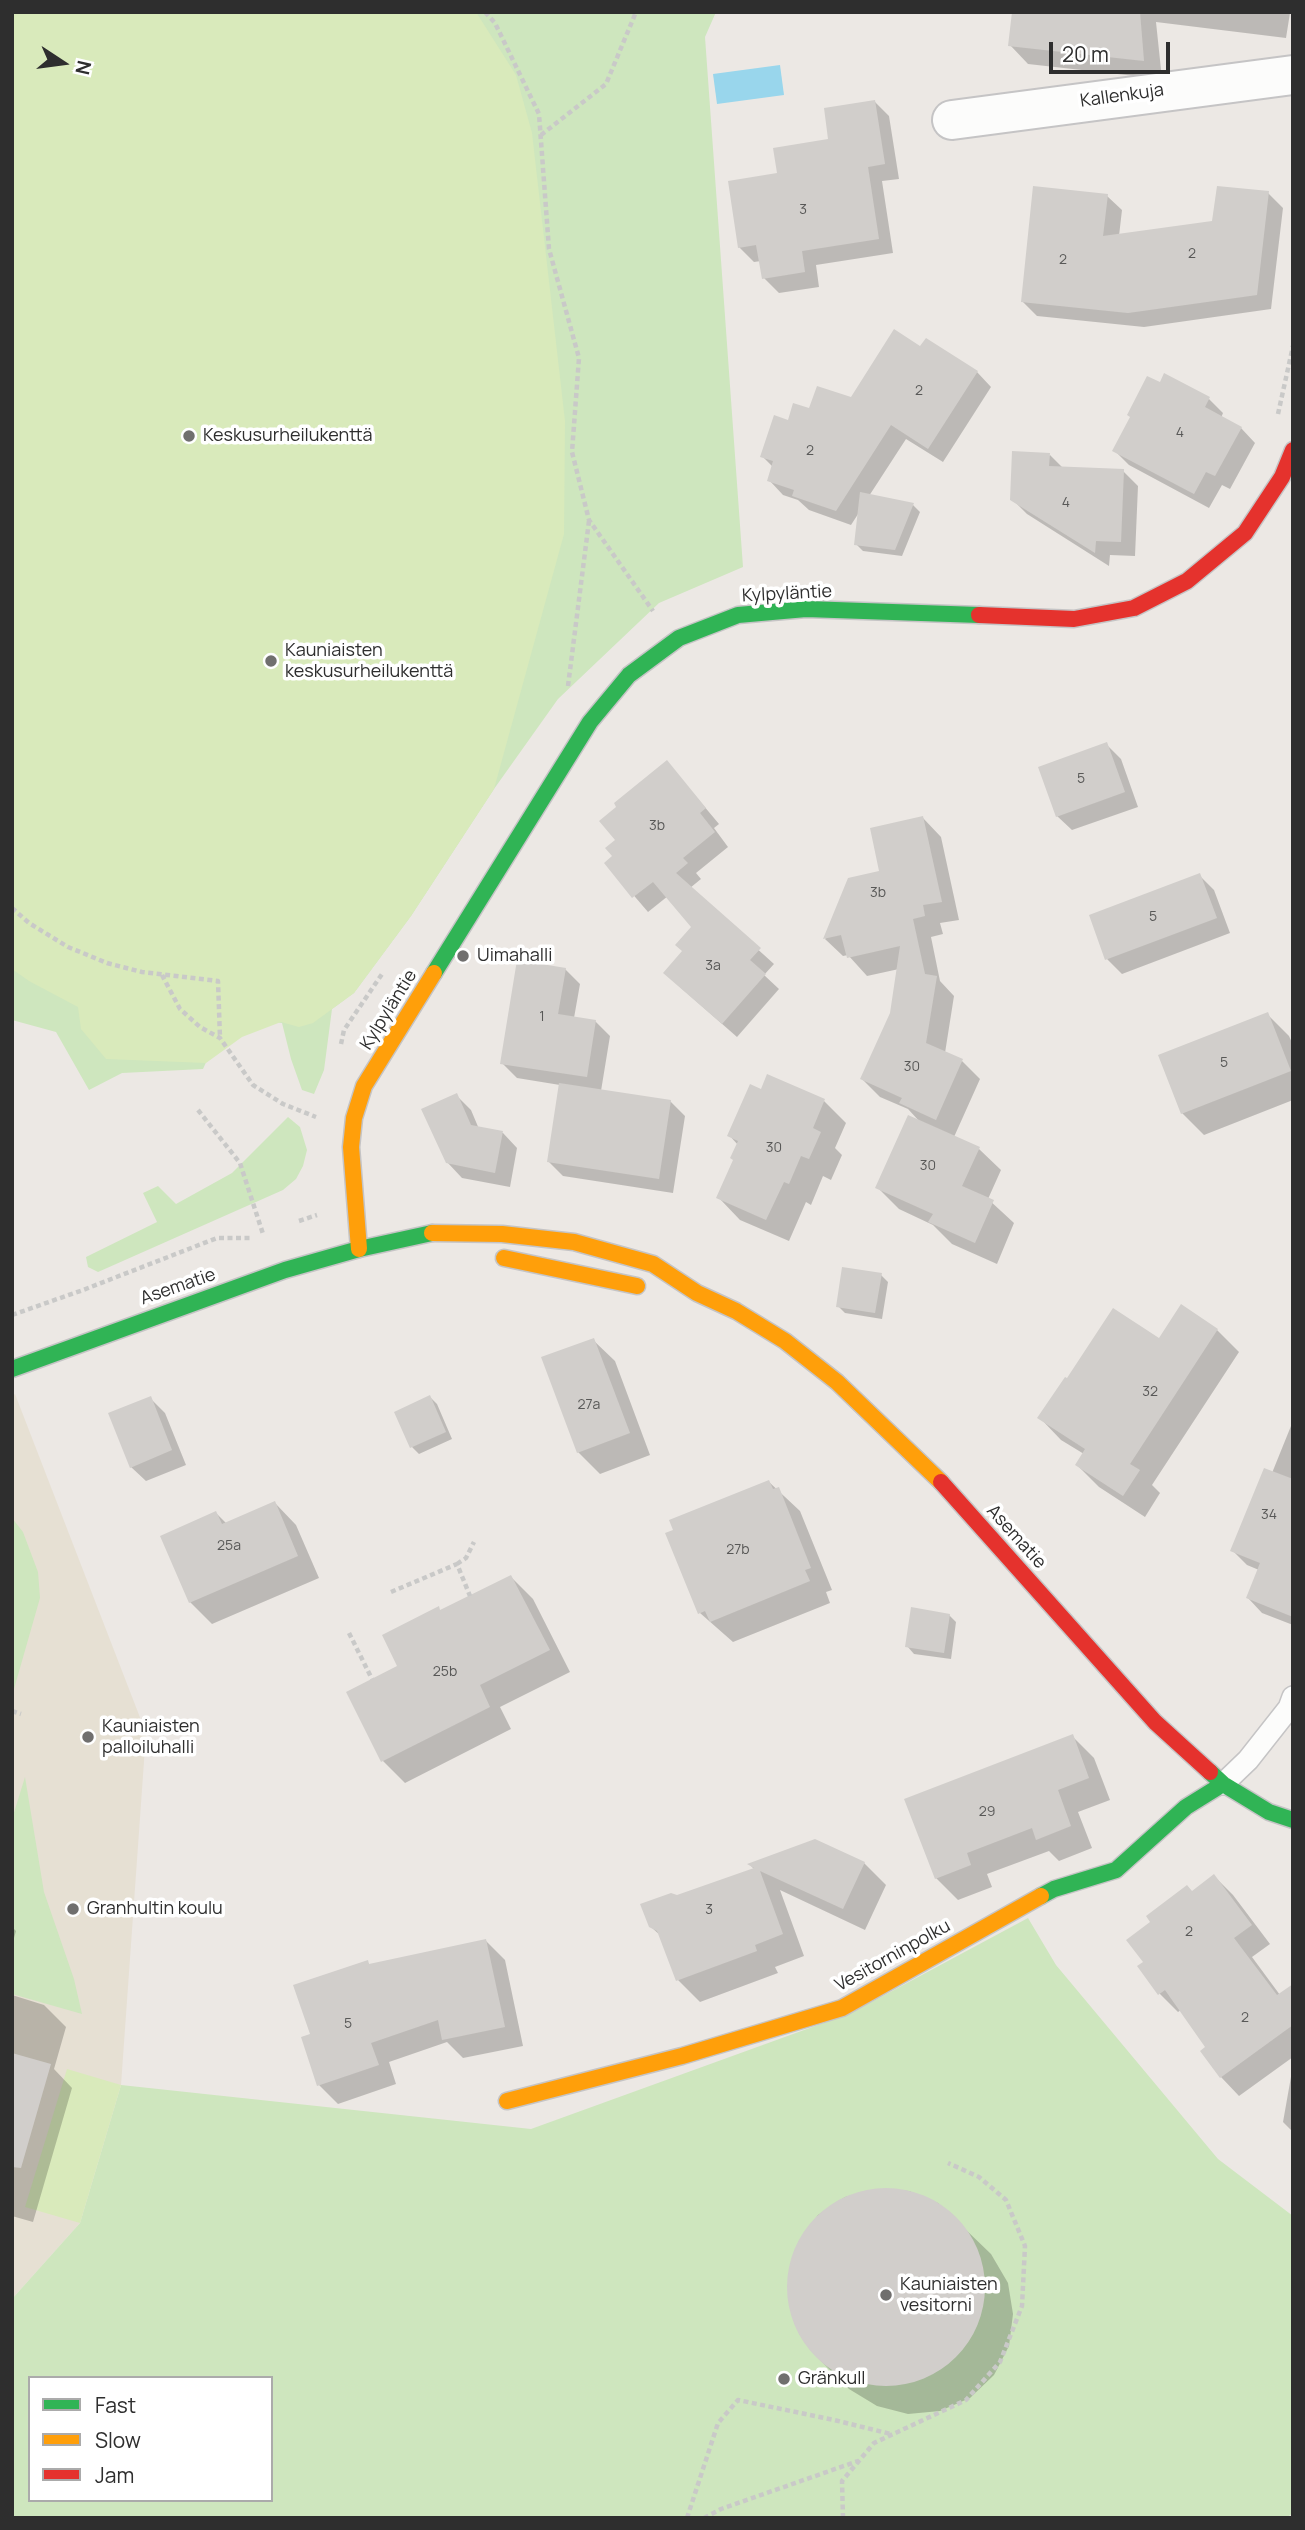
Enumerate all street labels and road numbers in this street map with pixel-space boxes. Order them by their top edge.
street label: Kallenkuja [1079,79,1165,113]
street label: Kylpyläntie [741,581,833,607]
street label: Kylpyläntie [356,966,422,1054]
street label: Asematie [137,1264,219,1310]
street label: Asematie [982,1501,1050,1573]
street label: Vesitorninpolku [832,1915,954,1997]

